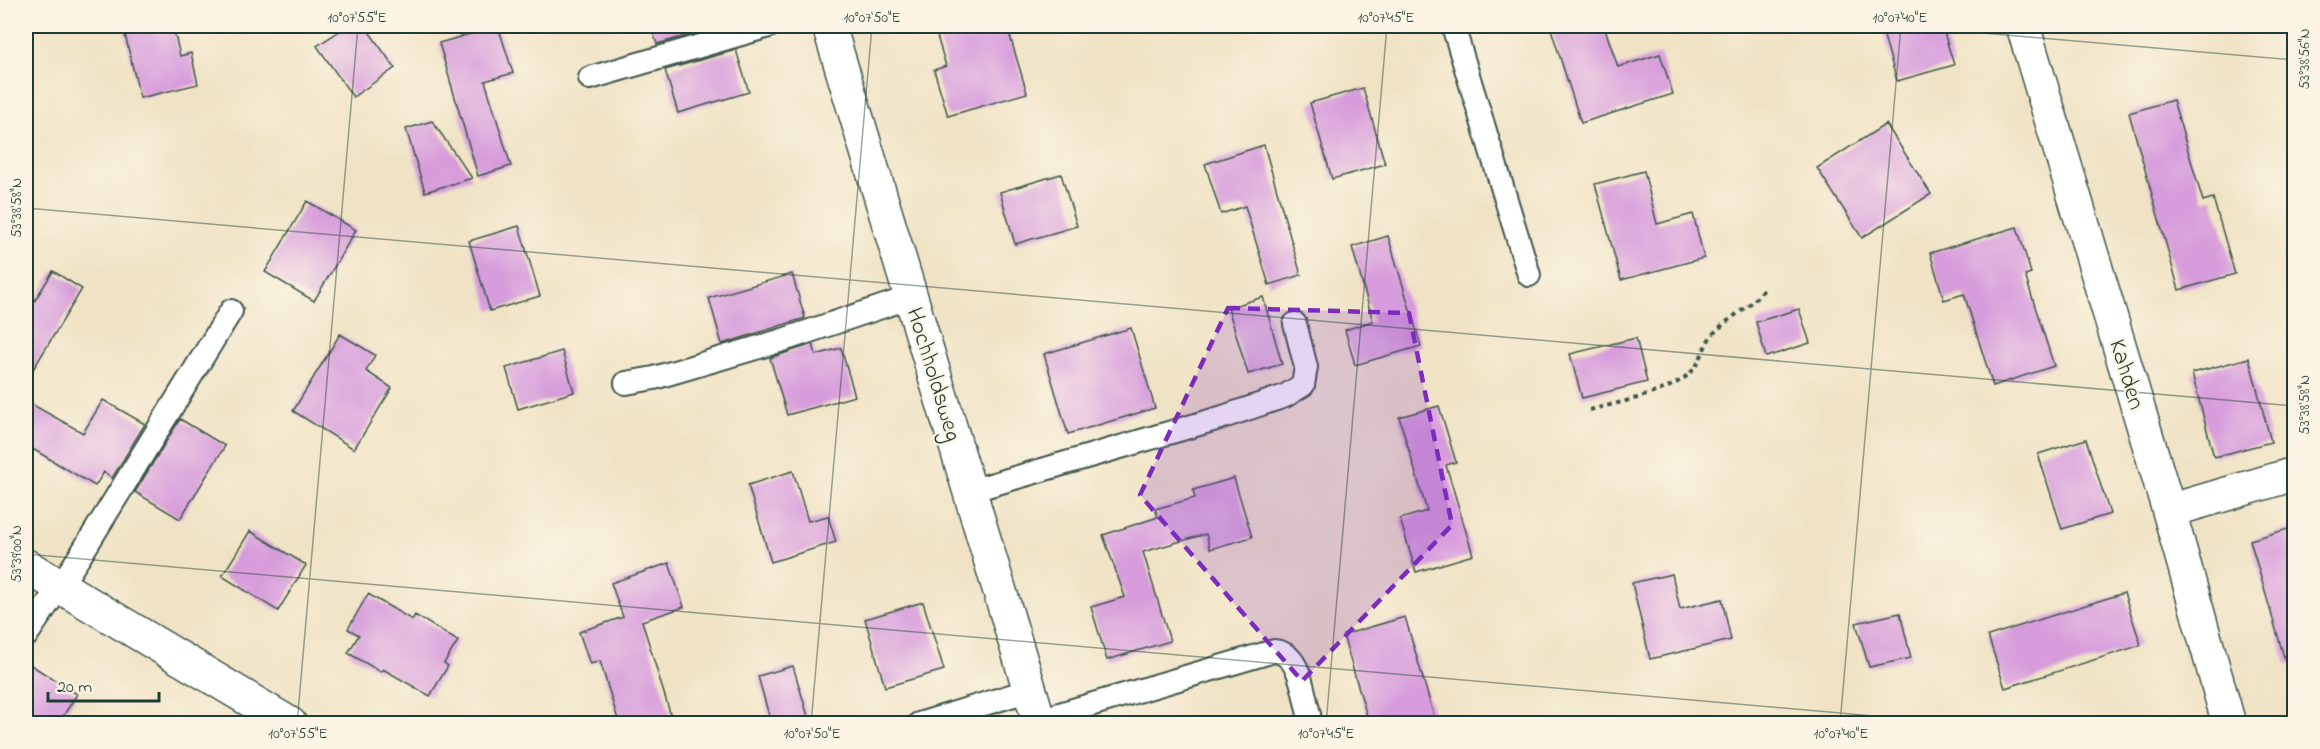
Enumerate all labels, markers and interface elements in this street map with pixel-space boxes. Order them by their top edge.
text: 10°07'55"E [327,7,387,29]
text: 10°07'50"E [843,7,901,29]
text: 10°07'45"E [1358,7,1414,29]
text: 10°07'40"E [1873,7,1927,29]
text: 53°38'56"N [2294,28,2316,90]
text: 53°38'58"N [6,178,28,238]
street label: Hochholdsweg [896,303,970,446]
street label: Kahden [2098,335,2153,414]
text: 53°38'58"N [2294,375,2316,435]
text: 53°39'00"N [6,525,28,583]
scale bar [48,665,159,703]
text: 20 m [57,675,92,701]
text: 10°07'55"E [268,723,328,745]
text: 10°07'50"E [783,723,841,745]
text: 10°07'45"E [1298,723,1354,745]
text: 10°07'40"E [1814,723,1868,745]

